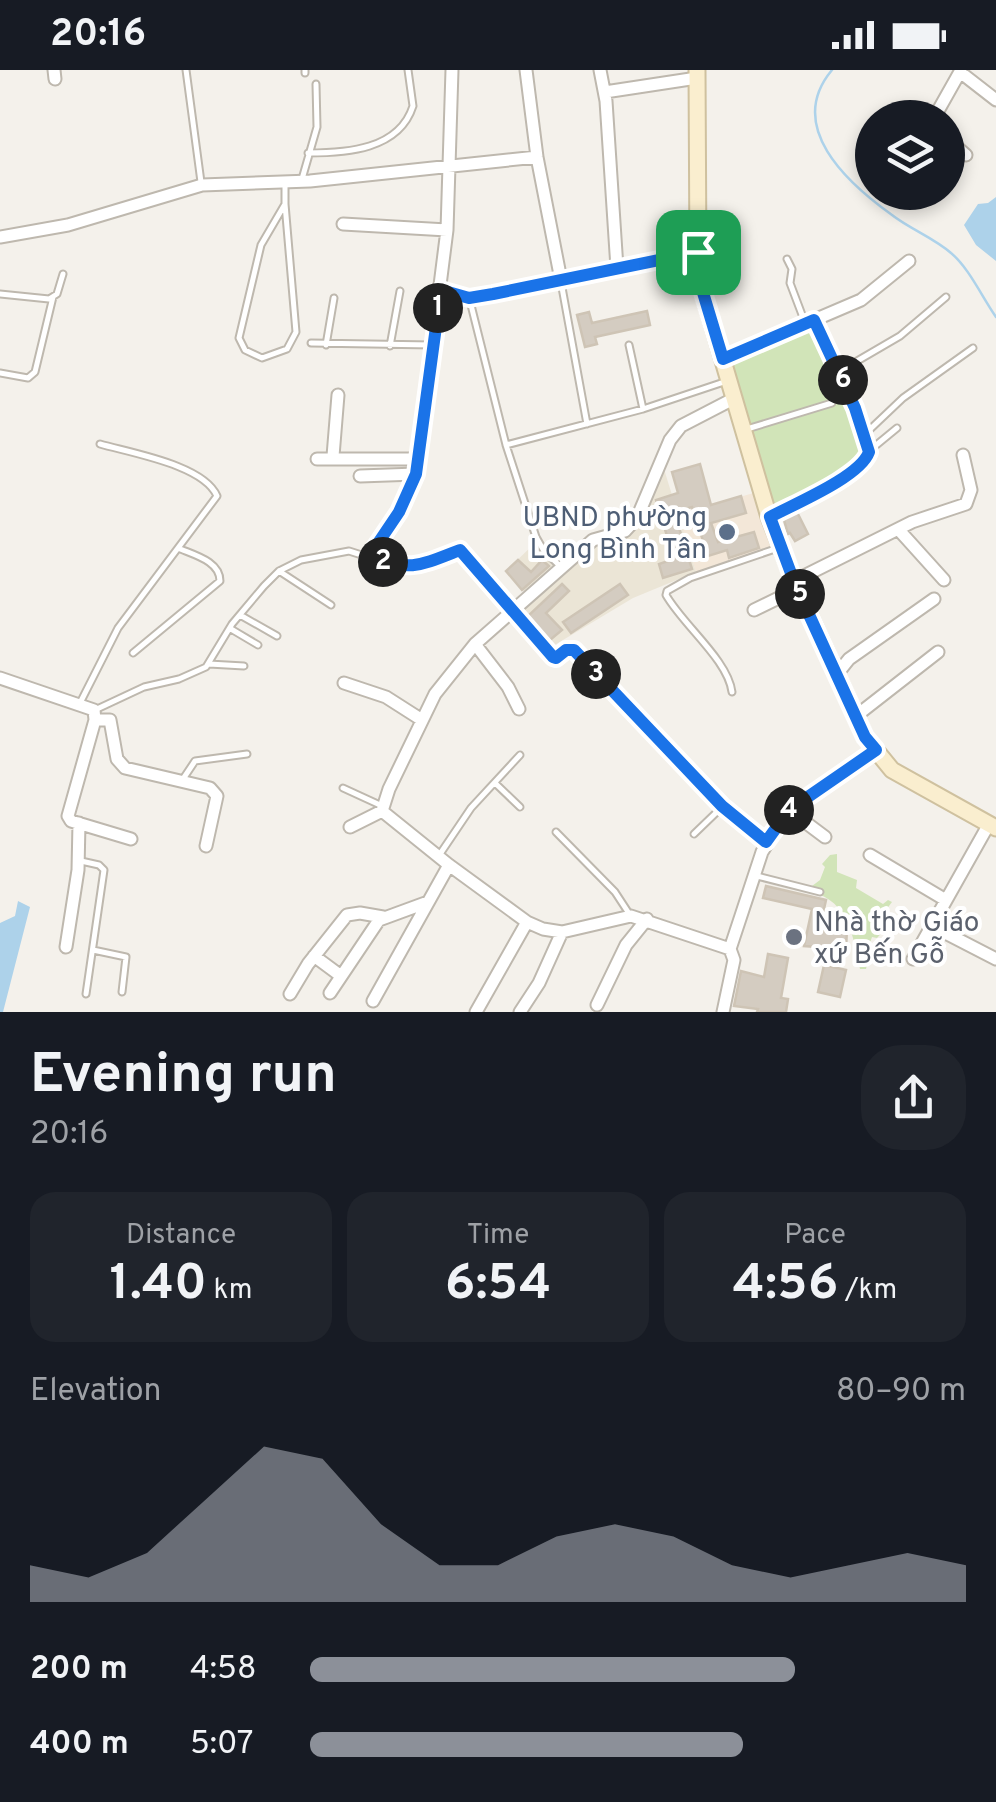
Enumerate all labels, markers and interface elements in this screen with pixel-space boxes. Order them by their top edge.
text: 20:16 [50,11,146,60]
map controls [855,100,965,210]
button: layers [855,100,965,210]
pin [656,210,741,295]
icon: arrive [671,225,726,280]
pin: 1 [413,283,463,333]
text: 1 [432,290,444,326]
pin: 6 [818,355,868,405]
text: 6 [834,362,852,398]
place label: UBND phường Long Bình Tân [523,501,707,569]
marker: UBND phường Long Bình Tân [716,521,738,543]
pin: 2 [358,537,408,587]
text: 2 [374,544,392,580]
pin: 5 [775,569,825,619]
text: 5 [791,576,809,612]
pin: 3 [571,649,621,699]
text: 3 [588,656,604,692]
pin: 4 [764,785,814,835]
text: 4 [780,792,798,828]
place label: Nhà thờ Giáo xứ Bến Gỗ [814,906,979,974]
marker: Nhà thờ Giáo xứ Bến Gỗ [783,926,805,948]
text: Evening run [30,1042,337,1112]
button: share [861,1045,966,1150]
text: 20:16 [30,1115,108,1155]
text: Distance [126,1218,236,1254]
text: Time [467,1218,529,1254]
text: Pace [784,1218,846,1254]
text: 1.40 [110,1254,207,1317]
text: 6:54 [445,1254,551,1317]
text: 4:56 [733,1254,838,1317]
text: km [207,1273,252,1309]
text: /km [838,1273,897,1309]
text: Elevation [30,1372,162,1412]
text: 80–90 m [836,1372,966,1412]
text: 200 m [30,1650,128,1690]
text: 4:58 [190,1650,257,1690]
text: 400 m [30,1725,129,1765]
text: 5:07 [190,1725,253,1765]

